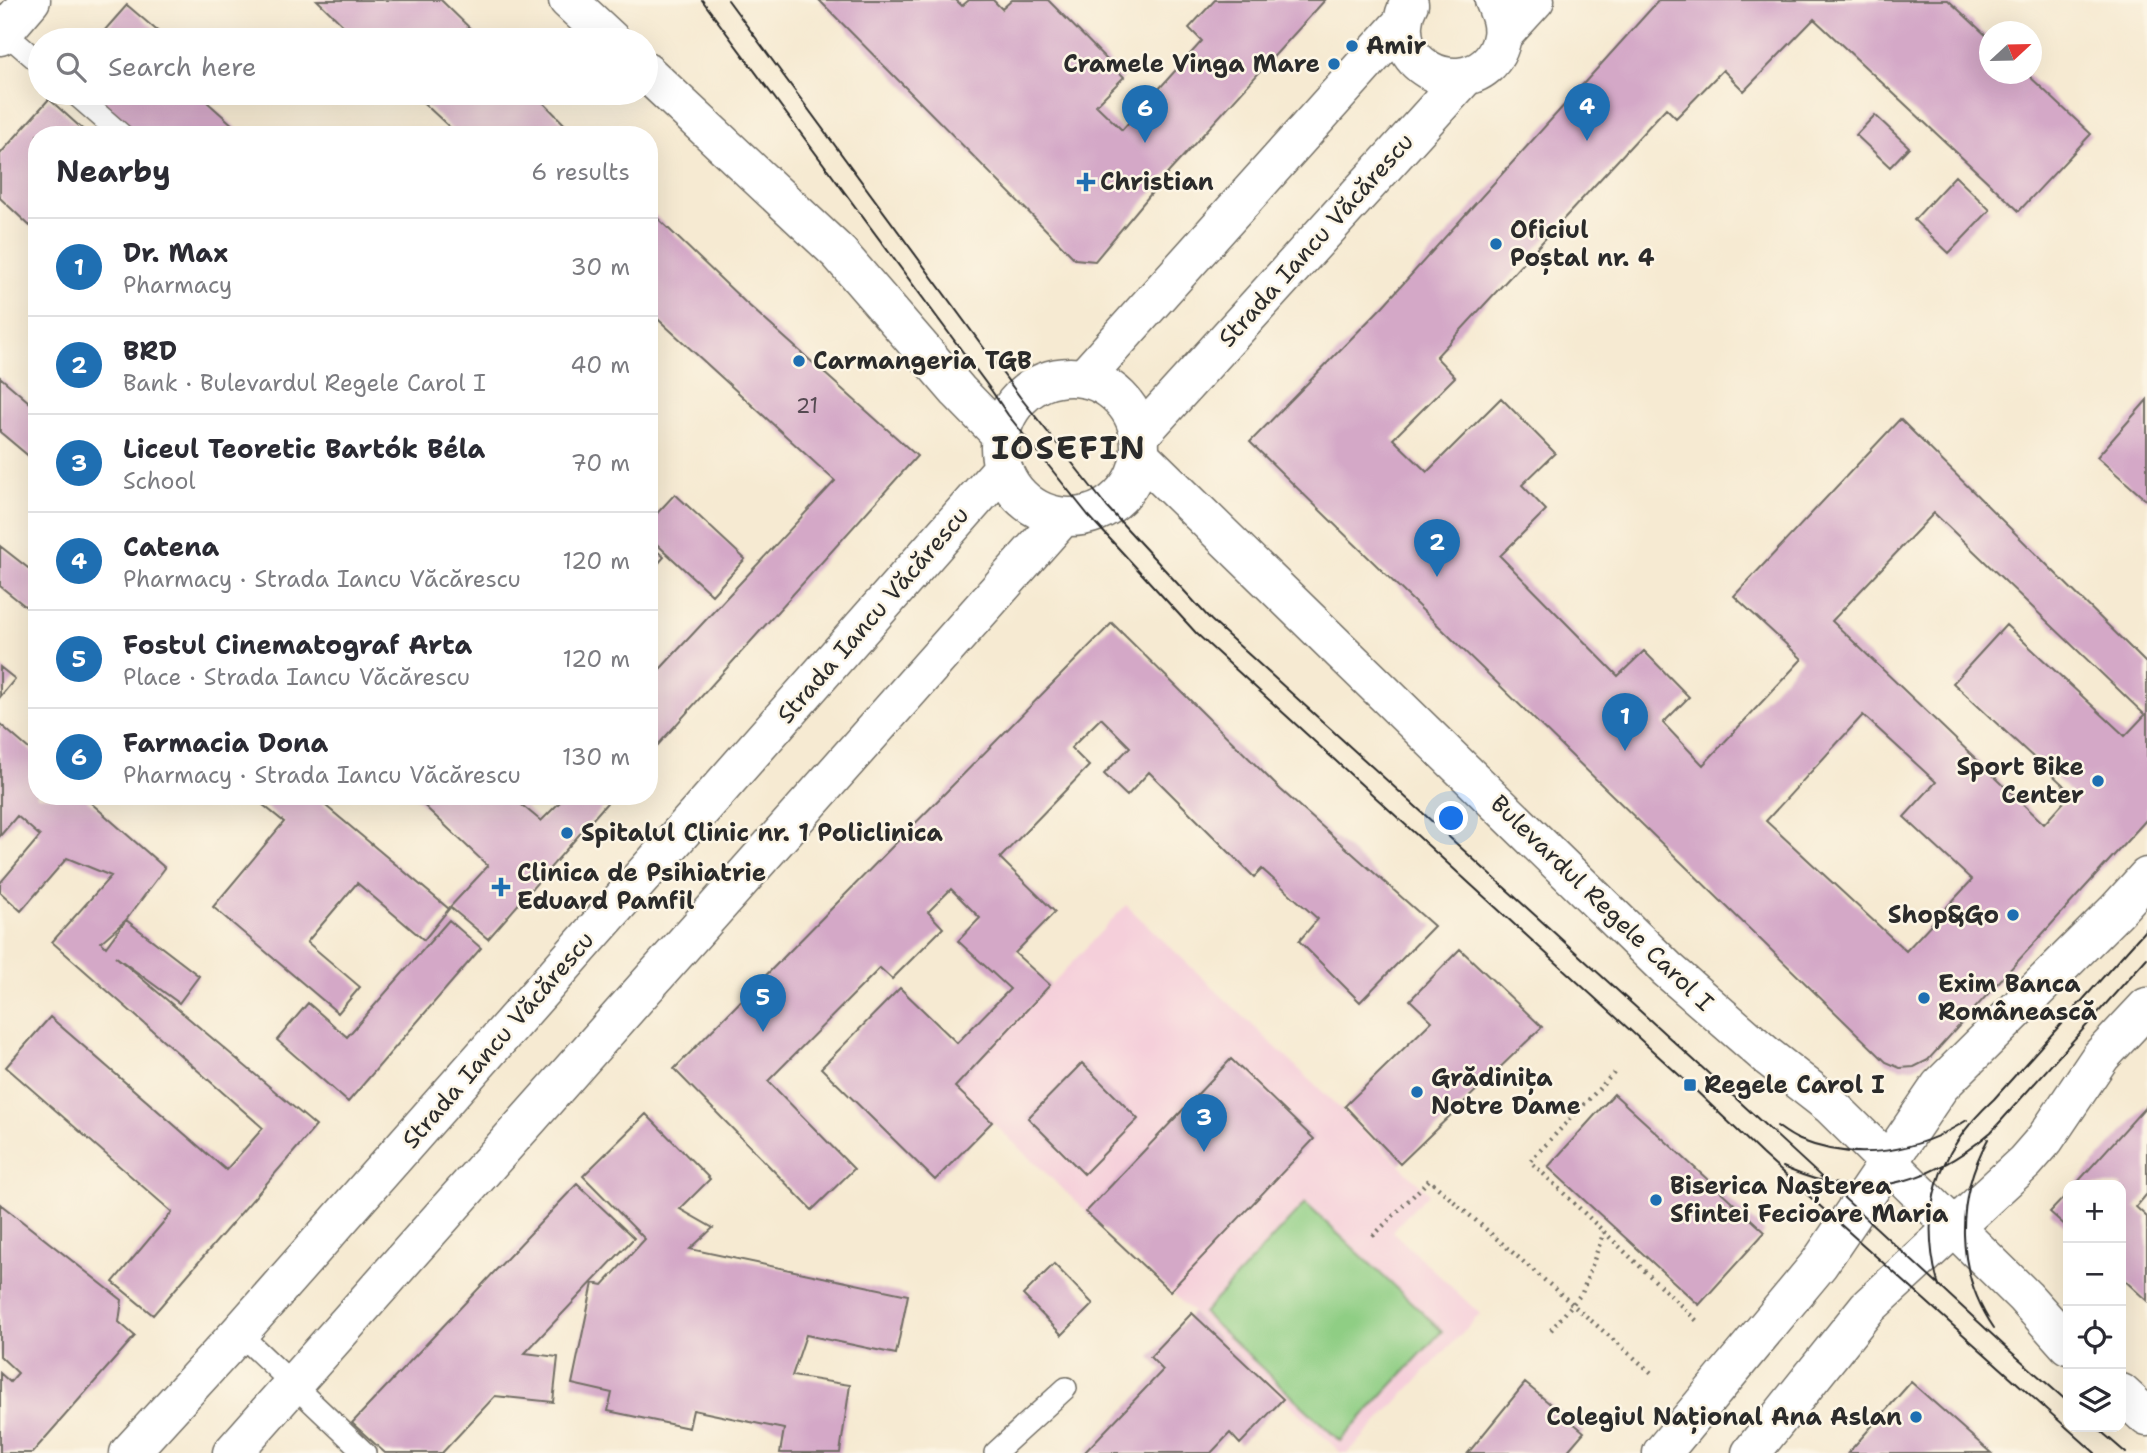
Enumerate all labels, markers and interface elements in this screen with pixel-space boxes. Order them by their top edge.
north arrow [1979,21,2042,84]
search box [28,28,658,105]
place label: Amir [1366,30,1426,62]
marker: Amir [1344,38,1360,54]
icon: search [52,48,90,86]
place label: Cramele Vinga Mare [1063,48,1320,80]
text: Search here [108,49,257,84]
marker: Cramele Vinga Mare [1326,56,1342,72]
pin: 4 [1564,83,1610,141]
pin: 6 [1122,85,1168,143]
street label: Strada Iancu Văcărescu [1211,126,1421,354]
text: Nearby [56,151,171,192]
text: 6 results [531,157,630,187]
place label: Christian [1100,166,1214,198]
marker: Christian [1078,174,1094,190]
place label: Oficiul Poștal nr. 4 [1510,214,1655,275]
text: Dr. Max [123,235,228,270]
marker: Oficiul Poștal nr. 4 [1488,236,1504,252]
text: 1 [74,252,84,282]
text: 30 m [571,252,630,282]
text: Pharmacy [123,270,232,300]
text: BRD [123,333,177,368]
place label: Carmangeria TGB [813,345,1032,377]
text: 2 [71,350,87,380]
text: 40 m [570,350,630,380]
marker: Carmangeria TGB [791,353,807,369]
text: Bank · Bulevardul Regele Carol I [123,368,486,398]
house number: 21 [796,392,818,420]
district label: IOSEFIN [991,426,1147,469]
text: Liceul Teoretic Bartók Béla [123,431,485,466]
text: 3 [71,448,87,478]
text: 70 m [571,448,630,478]
text: School [123,466,195,496]
street label: Strada Iancu Văcărescu [770,500,976,730]
pin: 2 [1414,519,1460,577]
text: Catena [123,529,219,564]
text: 4 [71,546,87,576]
text: 120 m [562,546,630,576]
text: Pharmacy · Strada Iancu Văcărescu [123,564,521,594]
text: Fostul Cinematograf Arta [123,627,472,662]
text: 5 [72,644,86,674]
text: 120 m [562,644,630,674]
text: Place · Strada Iancu Văcărescu [123,662,470,692]
pin: 1 [1602,693,1648,751]
text: Farmacia Dona [123,725,328,760]
text: 6 [71,742,87,772]
text: 130 m [562,742,630,772]
place label: Sport Bike Center [1956,751,2084,811]
text: Pharmacy · Strada Iancu Văcărescu [123,760,521,790]
marker: Sport Bike Center [2090,773,2106,789]
street label: Bulevardul Regele Carol I [1484,788,1720,1018]
your location [1434,801,1468,835]
place label: Spitalul Clinic nr. 1 Policlinica [581,817,944,849]
marker: Spitalul Clinic nr. 1 Policlinica [559,825,575,841]
place label: Clinica de Psihiatrie Eduard Pamfil [517,857,766,917]
marker: Clinica de Psihiatrie Eduard Pamfil [491,877,511,897]
place label: Shop&Go [1888,899,1999,931]
marker: Shop&Go [2005,907,2021,923]
street label: Strada Iancu Văcărescu [395,925,601,1155]
place label: Exim Banca Românească [1938,968,2098,1028]
pin: 5 [740,974,786,1032]
marker: Exim Banca Românească [1916,990,1932,1006]
place label: Grădinița Notre Dame [1431,1062,1581,1122]
place label: Regele Carol I [1704,1069,1885,1101]
marker: Regele Carol I [1682,1077,1698,1093]
marker: Grădinița Notre Dame [1409,1084,1425,1100]
pin: 3 [1181,1094,1227,1152]
place label: Biserica Nașterea Sfintei Fecioare Maria [1670,1170,1949,1230]
map controls [2063,1180,2126,1432]
button: + [2063,1180,2126,1243]
marker: Biserica Nașterea Sfintei Fecioare Maria [1648,1192,1664,1208]
button: − [2063,1243,2126,1306]
button: locate [2063,1306,2126,1369]
button: layers [2063,1369,2126,1432]
place label: Colegiul Național Ana Aslan [1546,1401,1902,1434]
marker: Colegiul Național Ana Aslan [1908,1409,1924,1425]

